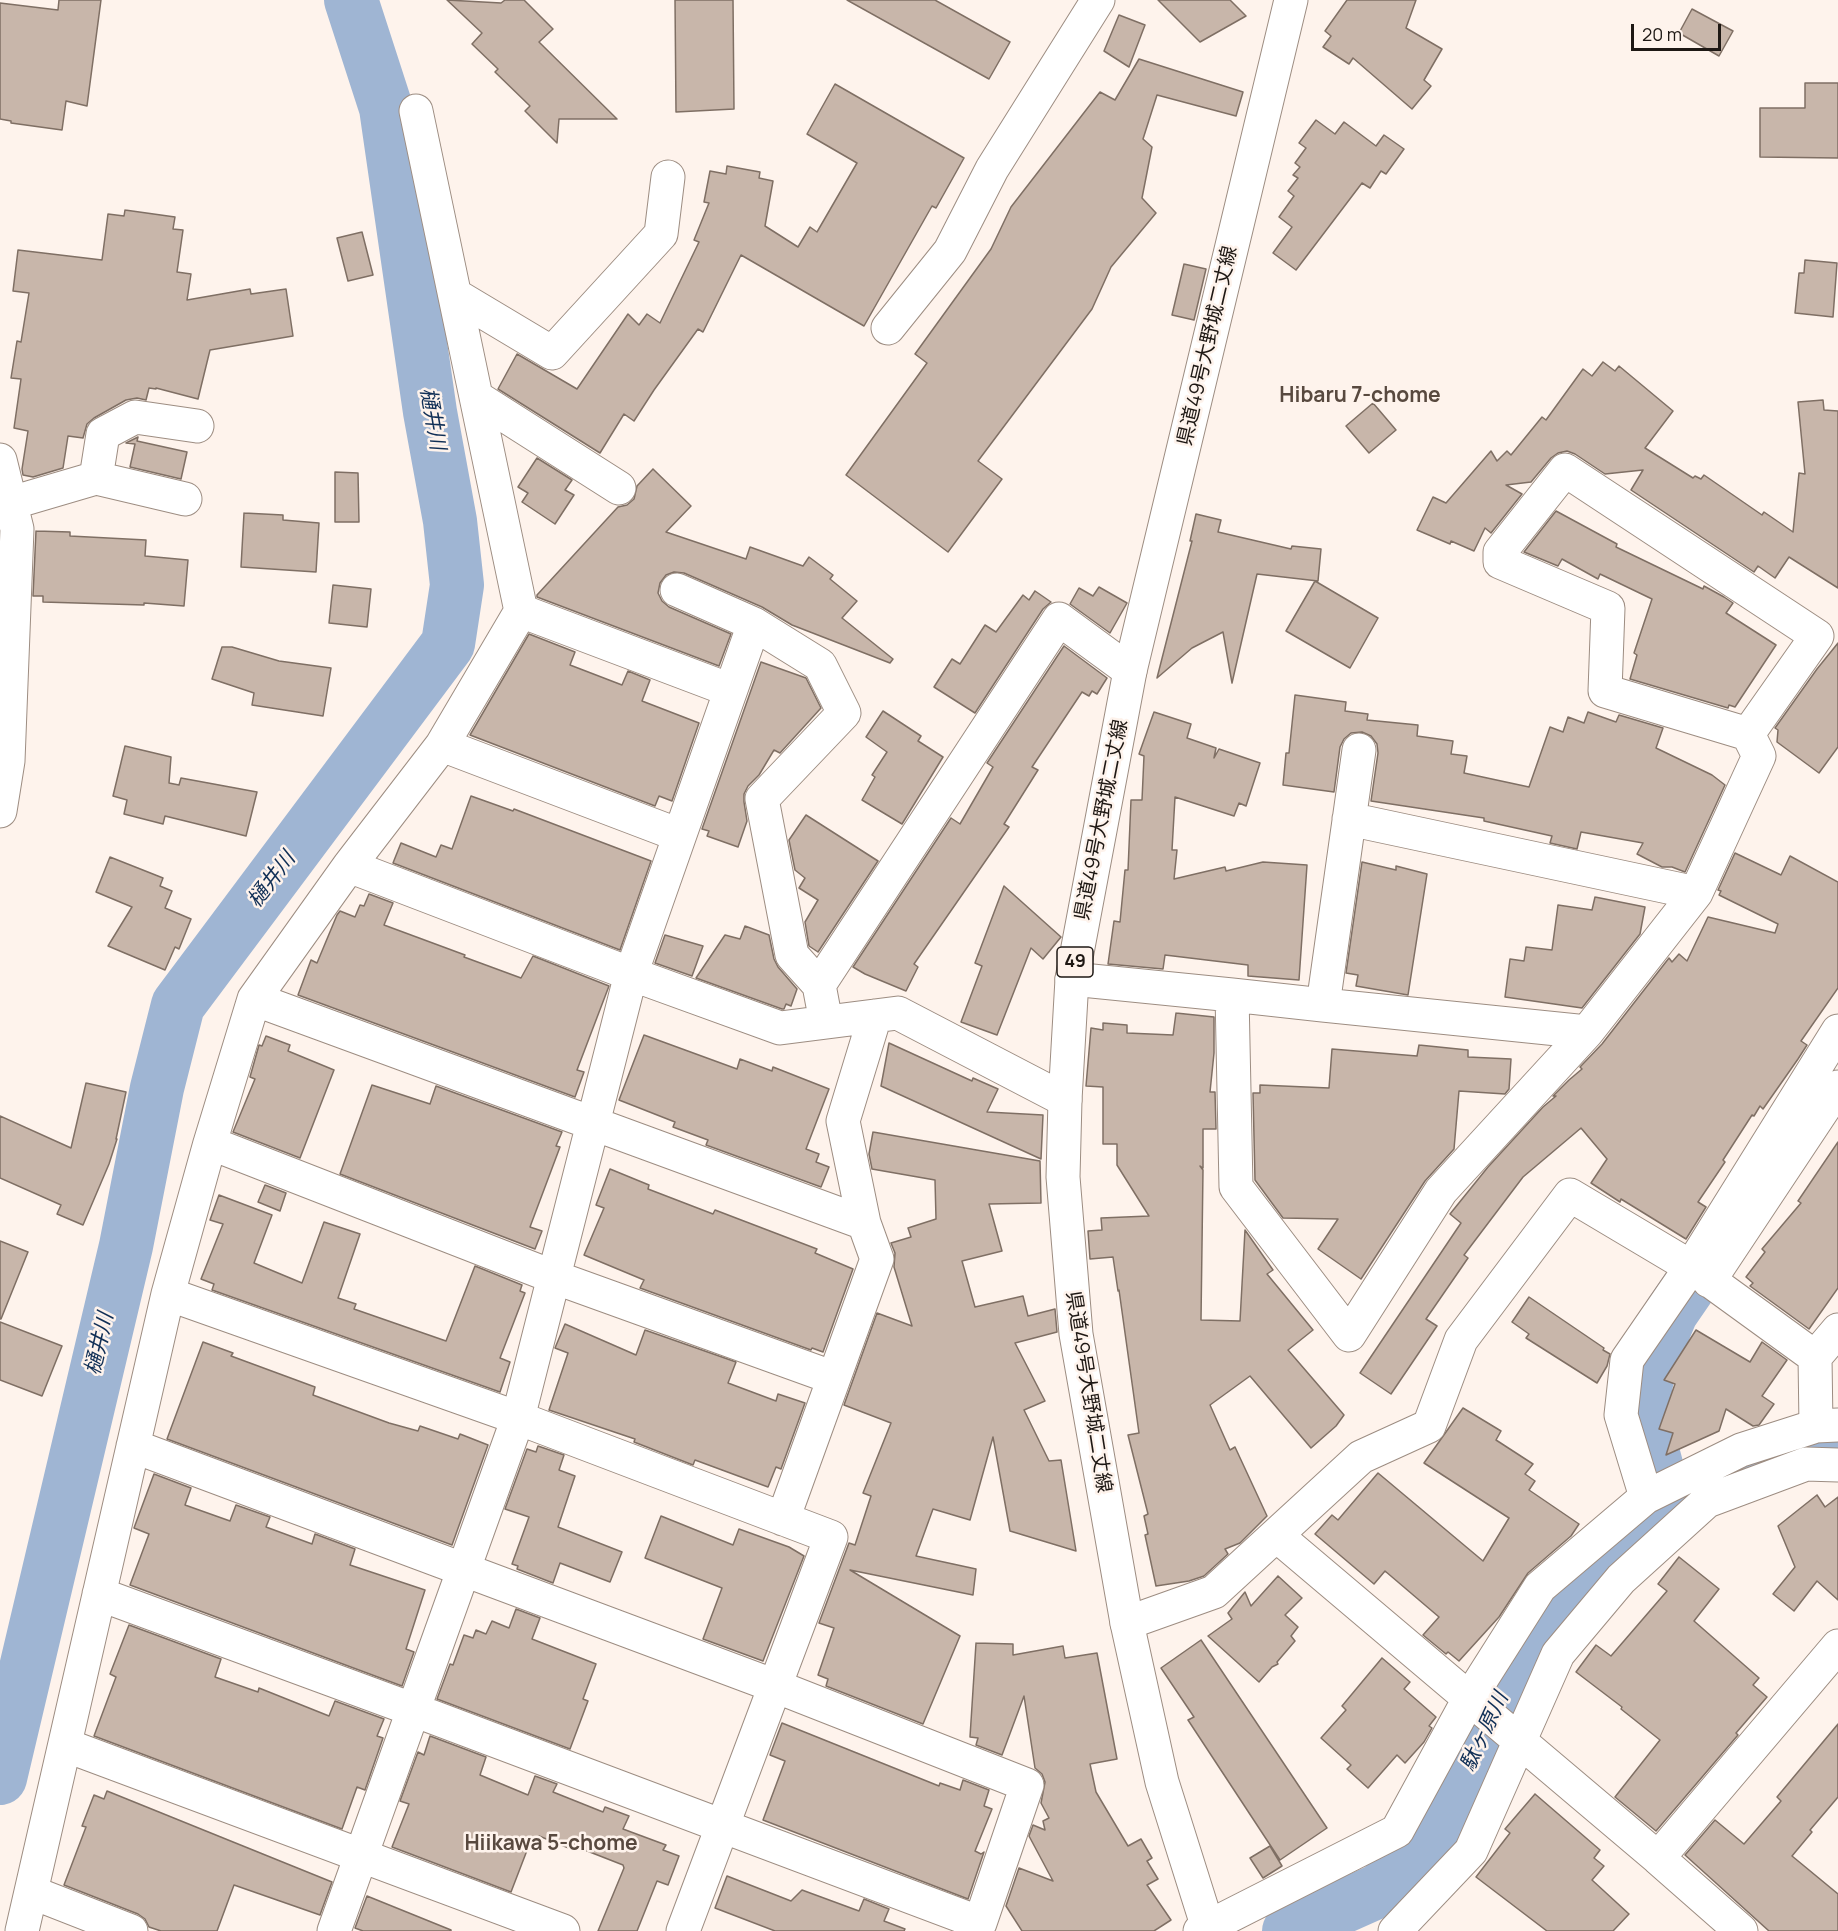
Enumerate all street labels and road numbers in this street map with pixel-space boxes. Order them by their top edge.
street label: 県道49号大野城二丈線 [1173,244,1243,448]
street label: 県道49号大野城二丈線 [1071,718,1133,922]
road number: 49 [1057,947,1093,977]
street label: 県道49号大野城二丈線 [1060,1289,1116,1495]

